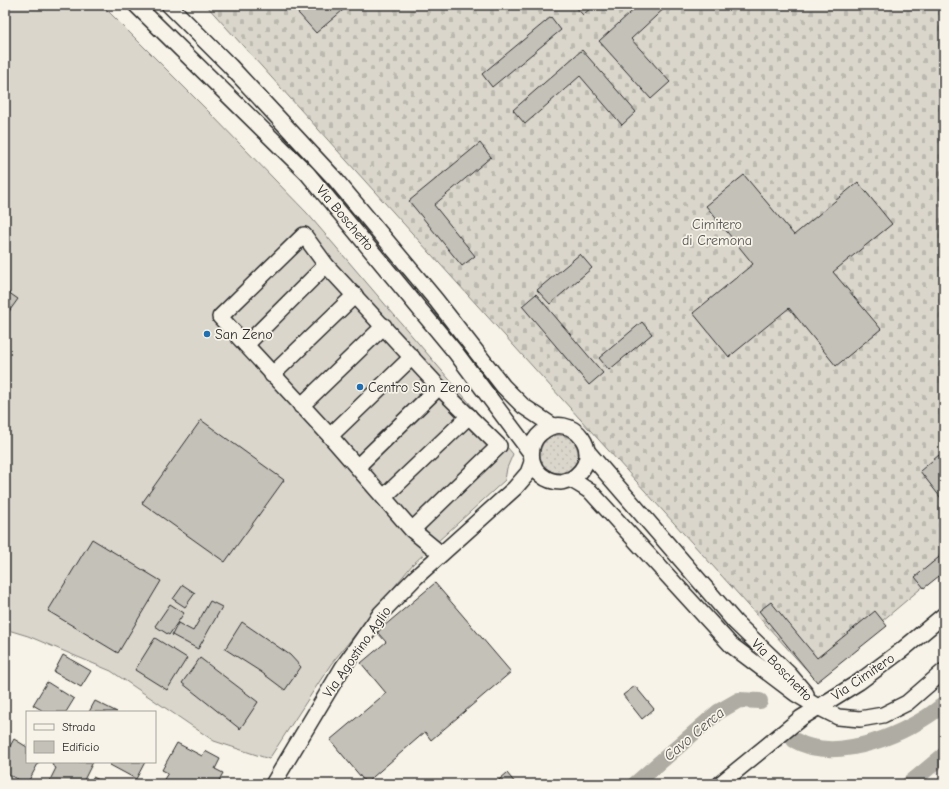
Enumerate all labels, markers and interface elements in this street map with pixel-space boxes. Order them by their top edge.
street label: Via Boschetto [313,182,377,254]
park label: Cimitero di Cremona [682,216,752,249]
place label: San Zeno [215,326,273,343]
marker: San Zeno [202,329,212,339]
place label: Centro San Zeno [368,379,470,396]
marker: Centro San Zeno [355,382,365,392]
street label: Via Agostino Aglio [319,603,395,701]
street label: Via Boschetto [748,635,816,705]
street label: Via Cimitero [828,650,898,704]
water label: Cavo Cerca [660,703,728,764]
legend [26,711,156,763]
text: Strada [62,720,95,734]
text: Edificio [62,740,99,754]

